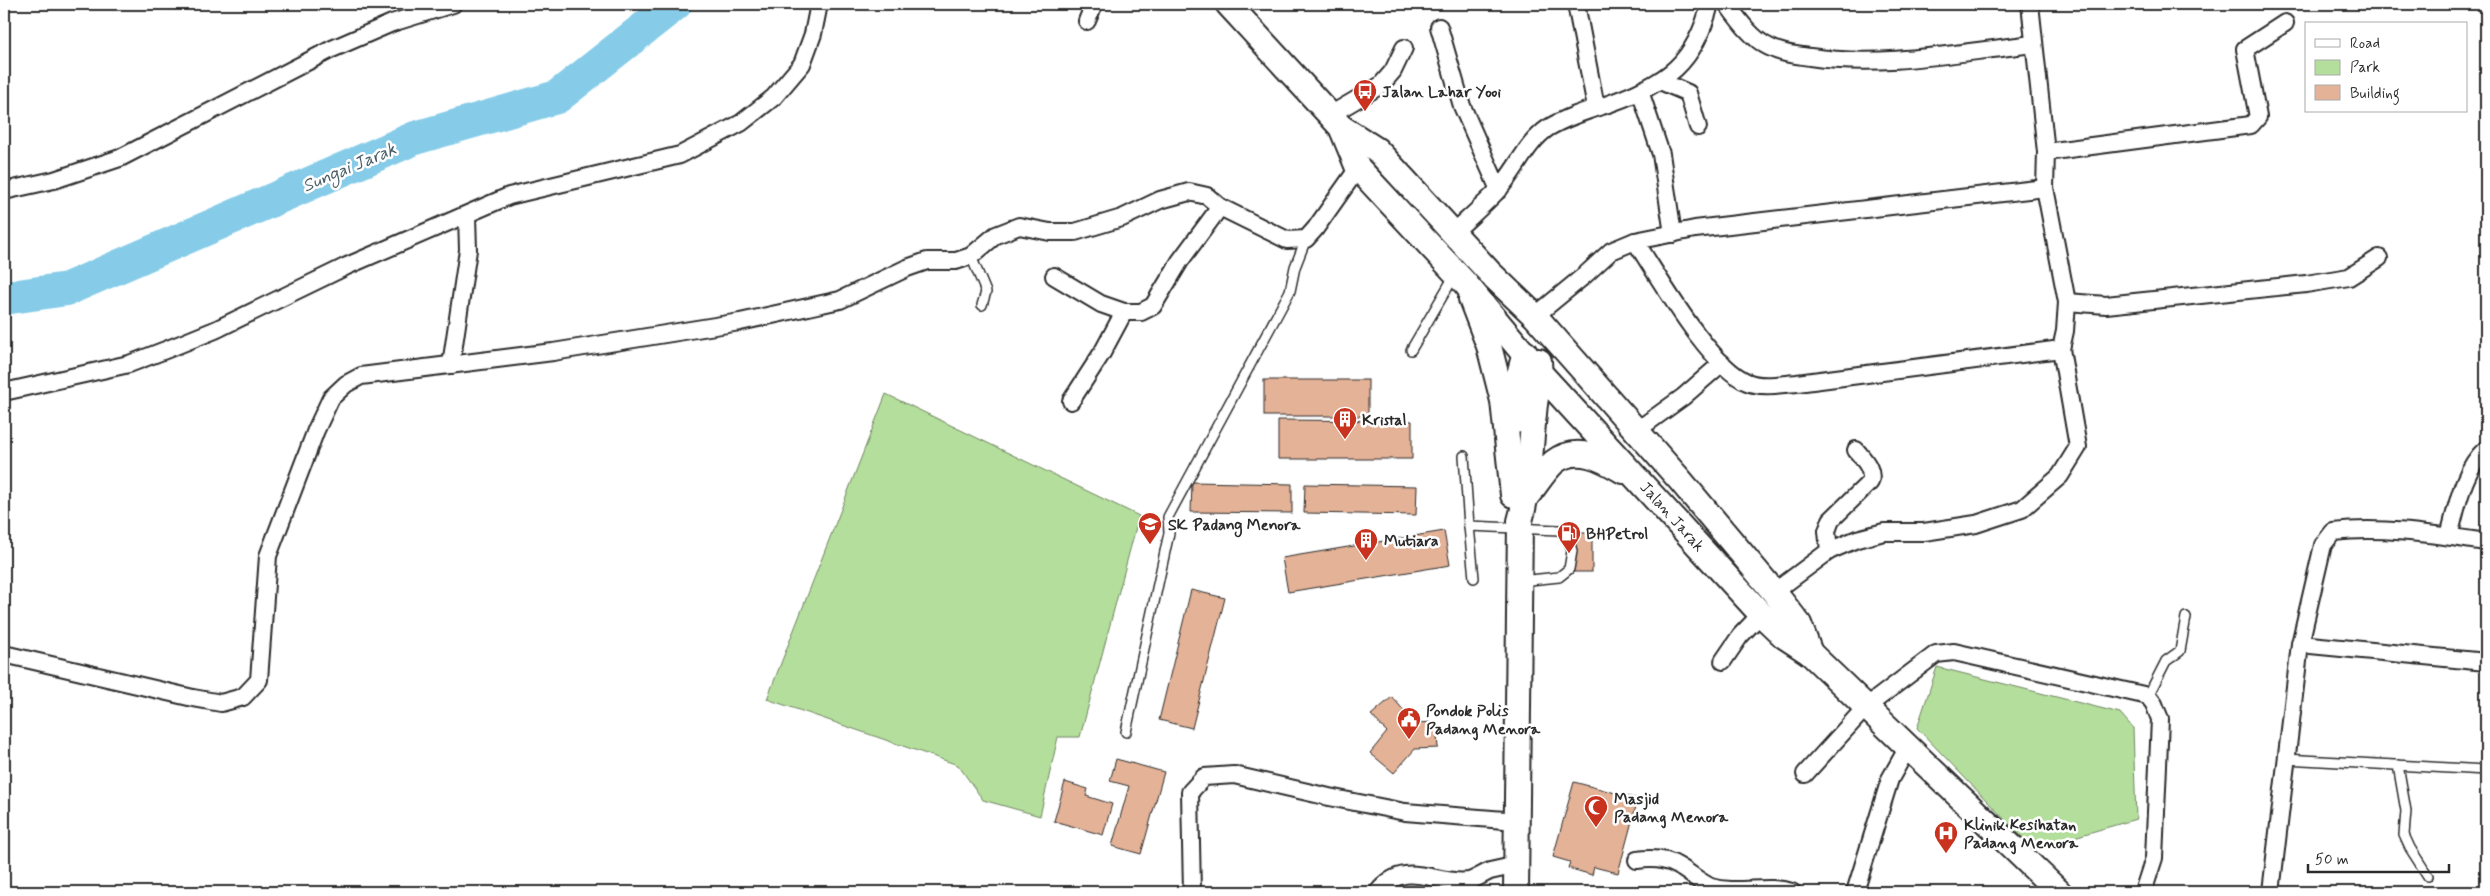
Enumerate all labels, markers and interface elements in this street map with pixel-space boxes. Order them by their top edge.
legend [2305,22,2468,112]
text: Road [2350,34,2380,54]
text: Park [2350,58,2380,78]
bus stop icon: Jalan Lahar Yooi [1352,78,1378,112]
place label: Jalan Lahar Yooi [1382,82,1502,103]
text: Building [2350,84,2400,105]
water label: Sungai Jarak [299,137,401,200]
building icon: Kristal [1332,406,1358,440]
place label: Kristal [1362,410,1406,431]
street label: Jalan Jarak [1635,477,1709,557]
school or university icon: SK Padang Menora [1137,511,1163,545]
place label: SK Padang Menora [1168,515,1301,538]
fuel station icon: BHPetrol [1556,520,1582,554]
place label: BHPetrol [1586,524,1648,545]
building icon: Mutiara [1353,527,1379,561]
place label: Mutiara [1384,531,1439,552]
place label: Pondok Polis Padang Menora [1426,701,1540,741]
public building icon: Pondok Polis Padang Menora [1396,706,1422,740]
place label: Masjid Padang Menora [1614,789,1728,829]
mosque icon: Masjid Padang Menora [1583,794,1609,828]
place label: Klinik Kesihatan Padang Menora [1964,815,2078,855]
hospital icon: Klinik Kesihatan Padang Menora [1933,820,1959,854]
scale bar [2308,841,2449,873]
text: 50 m [2315,850,2349,870]

